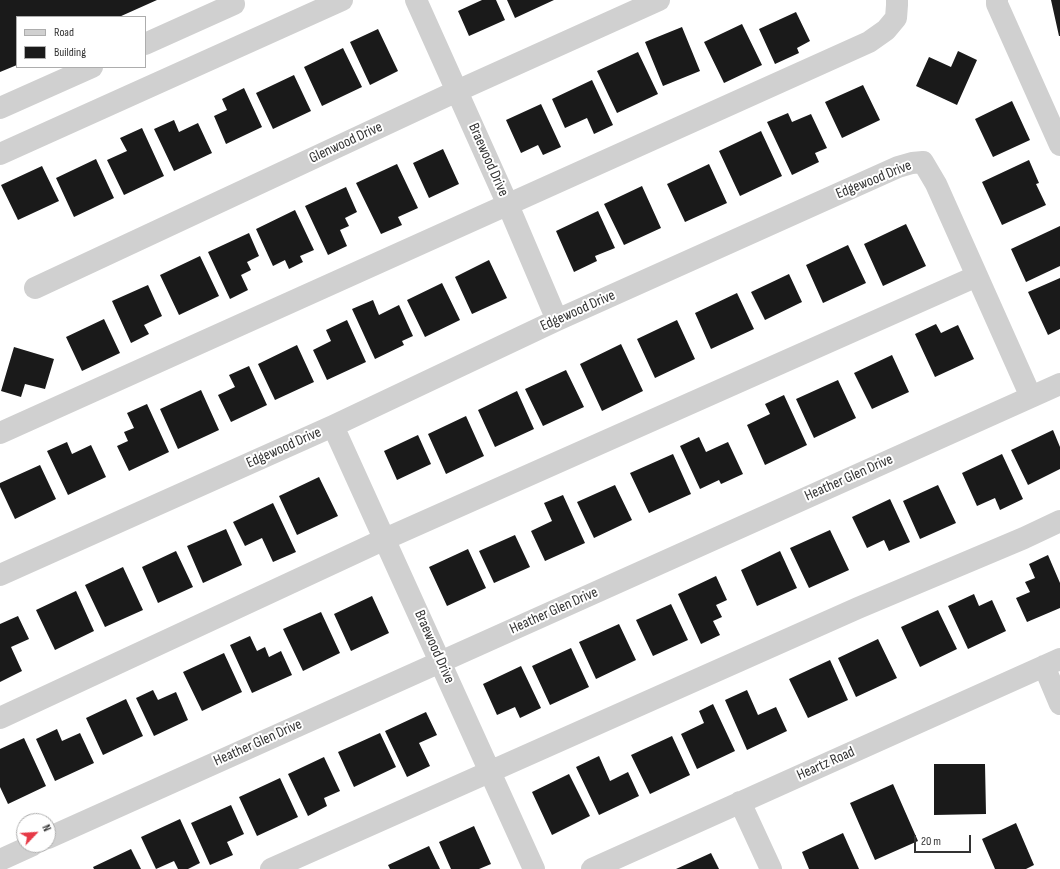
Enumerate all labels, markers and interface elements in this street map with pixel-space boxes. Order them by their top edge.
legend [16,16,146,68]
text: Road [54,25,74,40]
text: Building [54,45,86,60]
street label: Glenwood Drive [307,118,385,168]
street label: Braewood Drive [464,121,512,199]
street label: Edgewood Drive [834,157,914,203]
street label: Edgewood Drive [538,287,618,335]
street label: Edgewood Drive [244,424,324,472]
street label: Heather Glen Drive [802,451,896,505]
street label: Heather Glen Drive [507,584,601,638]
street label: Braewood Drive [410,608,458,686]
street label: Heather Glen Drive [211,716,305,770]
street label: Heartz Road [794,743,858,785]
north arrow [16,813,56,853]
text: N [39,823,54,834]
scale bar [916,827,973,853]
text: 20 m [921,834,941,849]

